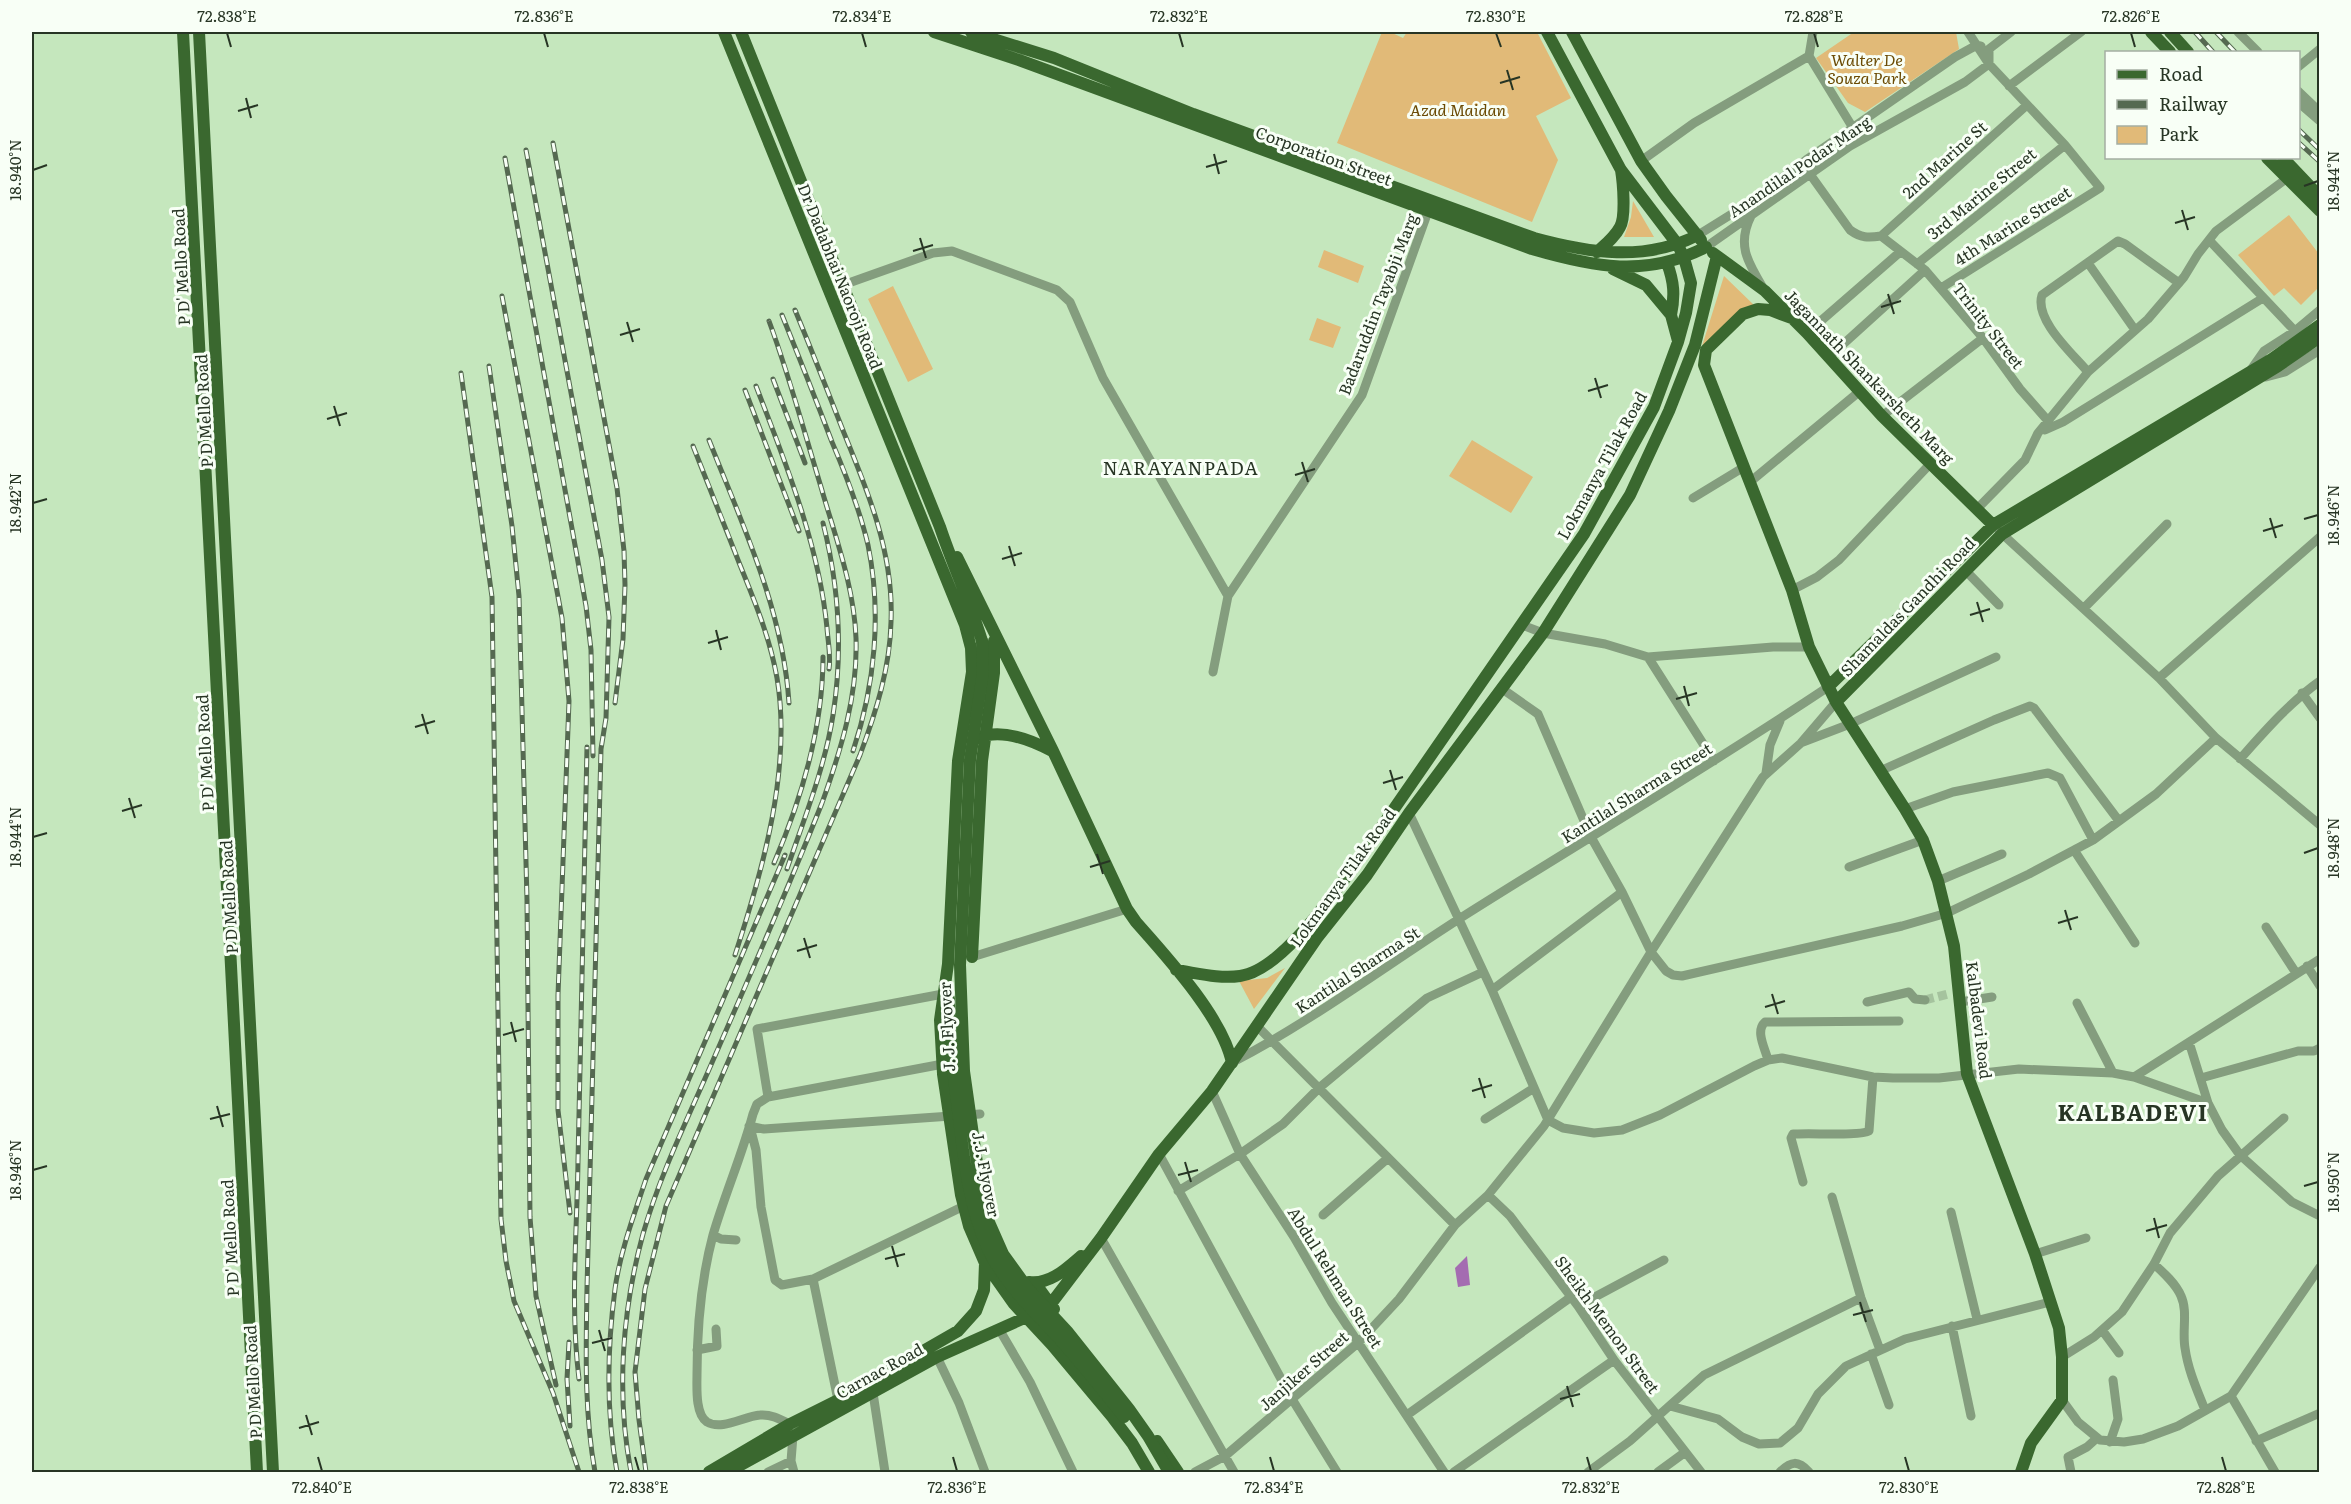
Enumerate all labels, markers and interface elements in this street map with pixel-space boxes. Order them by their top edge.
text: 72.838°E [197,4,257,27]
text: 72.836°E [514,4,574,27]
text: 72.834°E [833,4,891,27]
text: 72.832°E [1150,4,1208,27]
text: 72.830°E [1466,4,1526,27]
text: 72.828°E [1785,4,1843,27]
text: 72.826°E [2102,4,2160,27]
park label: Walter De Souza Park [1827,47,1907,89]
legend [2105,51,2300,159]
text: Road [2159,60,2203,87]
text: Railway [2159,90,2228,117]
park label: Azad Maidan [1410,97,1507,121]
street label: Anandilal Podar Marg [1723,109,1875,223]
street label: 2nd Marine St [1896,114,1992,204]
street label: Corporation Street [1253,119,1396,191]
text: Park [2159,120,2200,147]
text: 18.940°N [3,139,26,201]
street label: 3rd Marine Street [1921,141,2041,244]
text: 18.944°N [2321,151,2344,211]
street label: 4th Marine Street [1949,179,2076,271]
street label: Dr Dadabhai Naoroji Road [793,180,889,373]
street label: P D' Mello Road [165,208,195,326]
street label: Badaruddin Tayabji Marg [1331,210,1423,398]
street label: Trinity Street [1947,277,2031,374]
street label: Jagannath Shankarsheth Marg [1780,283,1960,469]
street label: P D Mello Road [188,353,218,469]
street label: Lokmanya Tilak Road [1550,386,1652,544]
district label: NARAYANPADA [1103,454,1259,481]
text: 18.942°N [3,473,26,533]
text: 18.946°N [2321,485,2344,546]
street label: Shamaldas Gandhi Road [1834,531,1980,681]
street label: P D' Mello Road [189,694,219,812]
street label: Kantilal Sharma Street [1556,735,1717,848]
street label: Lokmanya Tilak Road [1283,803,1401,951]
text: 18.944°N [3,807,26,867]
text: 18.948°N [2321,817,2344,879]
street label: P D Mello Road [213,839,243,955]
street label: Kantilal Sharma St [1290,919,1424,1018]
street label: Kalbadevi Road [1961,960,1999,1081]
street label: J. J. Flyover [932,981,960,1073]
district label: KALBADEVI [2058,1095,2208,1128]
street label: J.J. Flyover [967,1129,1007,1219]
text: 18.946°N [3,1140,26,1201]
text: 18.950°N [2321,1152,2344,1212]
street label: P D' Mello Road [214,1179,244,1297]
street label: Abdul Rehman Street [1283,1202,1390,1353]
street label: Sheikh Memon Street [1550,1250,1667,1398]
street label: P D Mello Road [237,1324,267,1440]
street label: Janjiker Street [1253,1324,1353,1416]
street label: Carnac Road [831,1336,927,1404]
text: 72.840°E [292,1475,352,1498]
text: 72.838°E [609,1475,669,1498]
text: 72.836°E [927,1475,987,1498]
text: 72.834°E [1245,1475,1303,1498]
text: 72.832°E [1562,1475,1620,1498]
text: 72.830°E [1879,1475,1939,1498]
text: 72.828°E [2197,1475,2255,1498]

